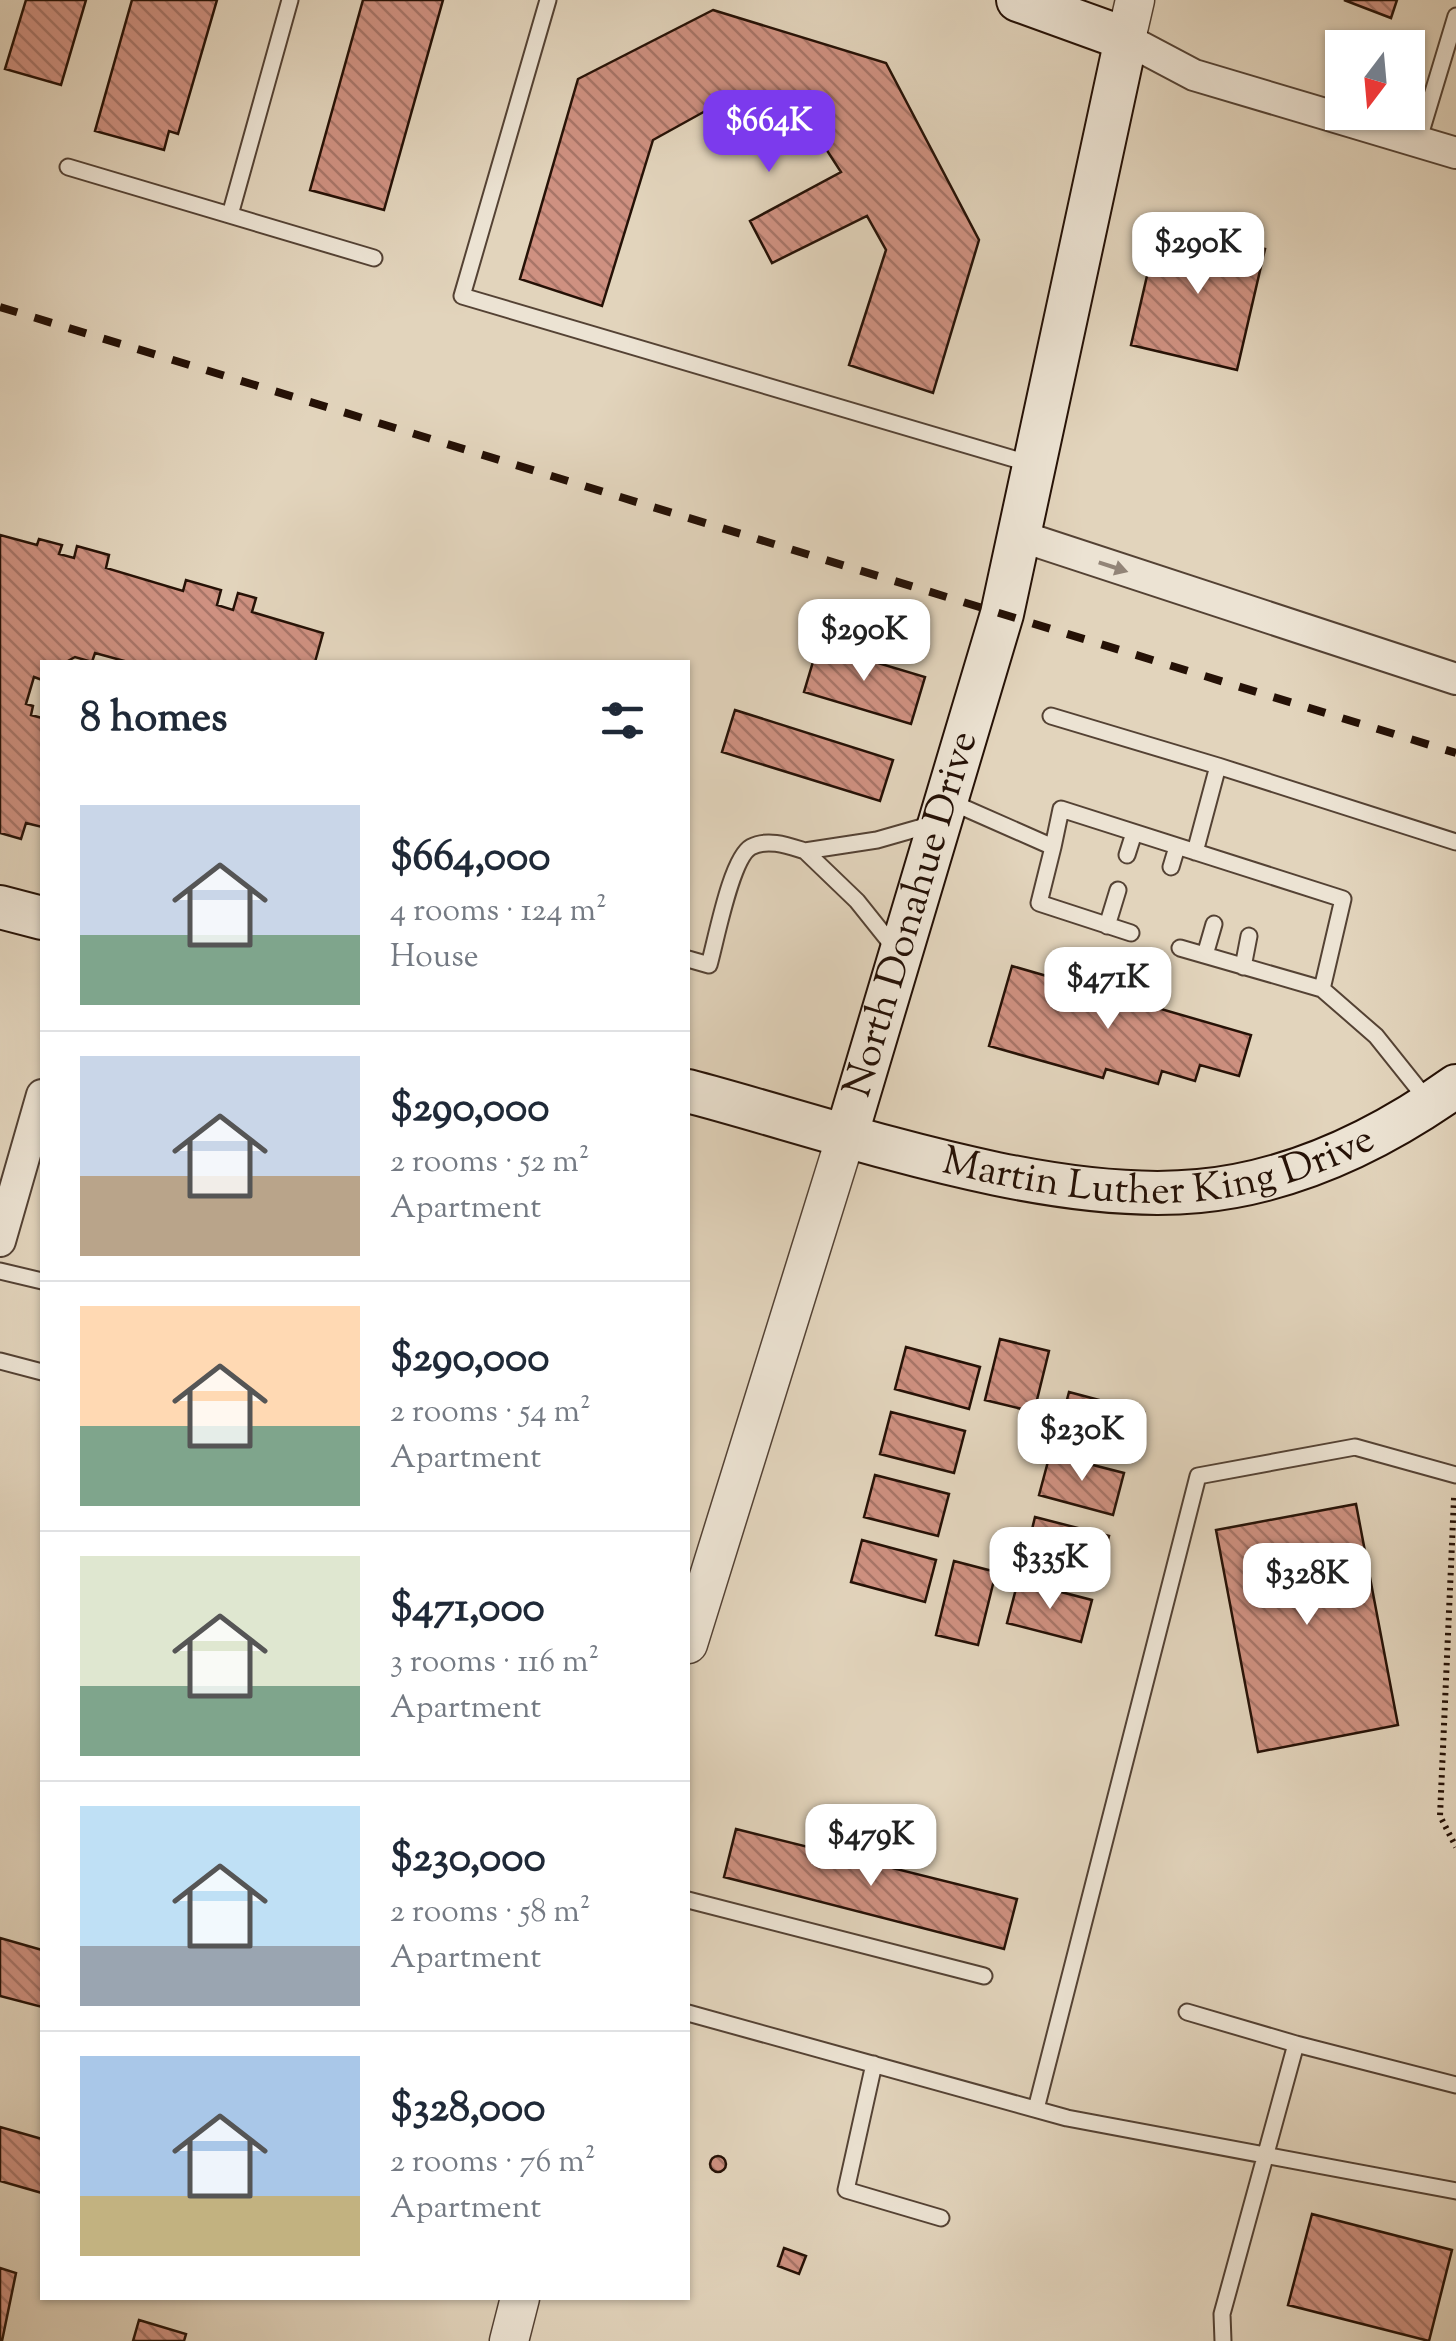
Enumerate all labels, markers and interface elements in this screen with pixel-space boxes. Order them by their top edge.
north arrow [1325,30,1425,130]
map controls [1325,30,1425,130]
pin: $664K [699,90,839,175]
text: $664K [725,99,813,145]
pin: $290K [1128,212,1268,297]
text: $290K [1154,221,1242,267]
one-way arrow [1098,560,1128,575]
pin: $290K [794,599,934,684]
text: $290K [820,608,908,654]
text: 8 homes [80,690,228,750]
icon: filters [595,693,650,748]
street label: North Donahue Drive [831,725,994,1104]
text: $664,000 [390,829,550,889]
icon: home [160,845,280,965]
text: 4 rooms · 124 m² [390,889,607,935]
text: House [390,935,479,981]
pin: $471K [1038,947,1178,1032]
text: $471K [1066,956,1150,1002]
text: $290,000 [390,1080,549,1140]
icon: home [160,1096,280,1216]
street label: Martin Luther King Drive [936,1112,1385,1222]
text: 2 rooms · 52 m² [390,1140,590,1186]
text: Apartment [390,1186,541,1232]
text: $290,000 [390,1330,549,1390]
icon: home [160,1346,280,1466]
text: 2 rooms · 54 m² [390,1390,591,1436]
pin: $230K [1012,1399,1152,1484]
text: $230K [1040,1408,1124,1454]
text: Apartment [390,1436,541,1482]
pin: $335K [980,1527,1120,1612]
text: $335K [1011,1536,1089,1582]
pin: $328K [1237,1543,1377,1628]
text: $328K [1265,1552,1349,1598]
text: $471,000 [390,1580,545,1640]
icon: home [160,1596,280,1716]
text: 3 rooms · 116 m² [390,1640,599,1686]
text: Apartment [390,1686,541,1732]
pin: $479K [801,1804,941,1889]
text: $479K [827,1813,915,1859]
text: $230,000 [390,1830,546,1890]
icon: home [160,1846,280,1966]
text: 2 rooms · 58 m² [390,1890,591,1936]
text: Apartment [390,1936,541,1982]
text: $328,000 [390,2080,546,2140]
icon: home [160,2096,280,2216]
text: 2 rooms · 76 m² [390,2140,596,2186]
text: Apartment [390,2186,541,2232]

